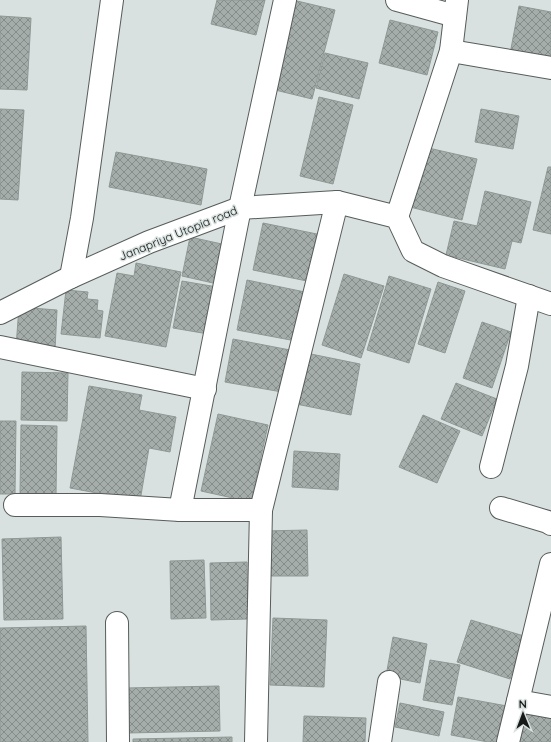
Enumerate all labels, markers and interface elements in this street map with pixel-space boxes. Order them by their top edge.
street label: Janapriya Utopia road [117,202,239,264]
north arrow [503,694,543,734]
text: N [519,697,527,711]

